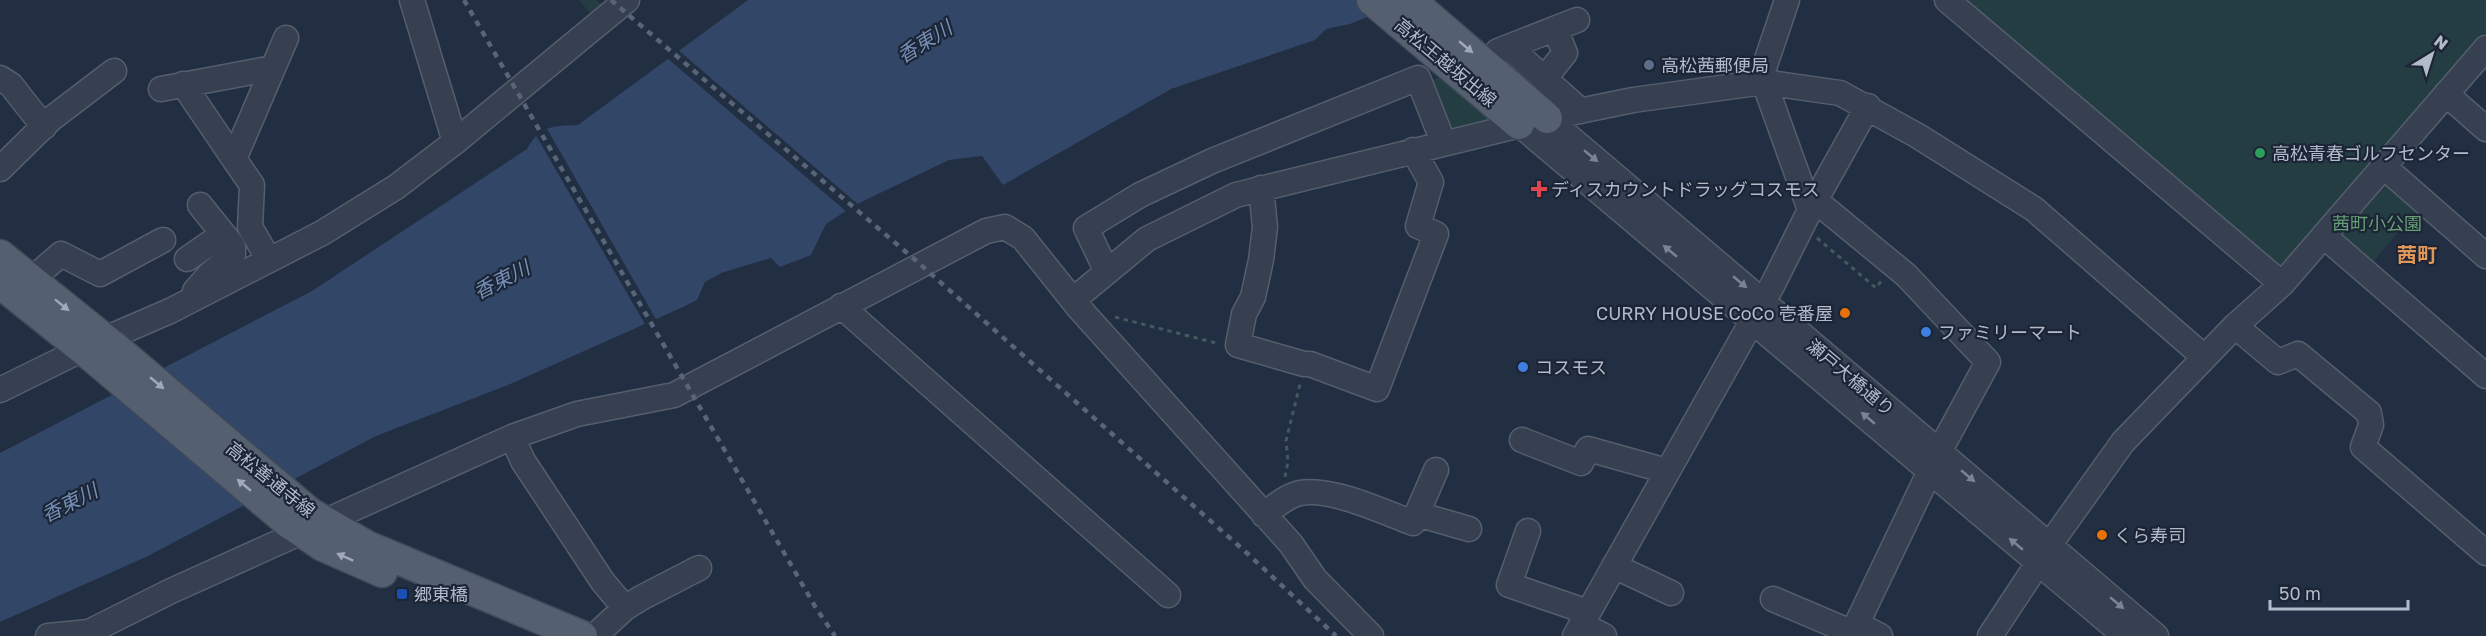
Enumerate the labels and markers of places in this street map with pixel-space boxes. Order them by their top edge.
place label: 高松茜郵便局 [1661,54,1769,76]
marker: 高松茜郵便局 [1642,58,1656,72]
place label: 高松青春ゴルフセンター [2272,142,2470,164]
marker: 高松青春ゴルフセンター [2253,146,2267,160]
place label: ディスカウントドラッグコスモス [1551,178,1820,200]
marker: ディスカウントドラッグコスモス [1532,182,1546,196]
place label: CURRY HOUSE CoCo 壱番屋 [1596,302,1833,324]
marker: CURRY HOUSE CoCo 壱番屋 [1838,306,1852,320]
place label: ファミリーマート [1938,321,2082,343]
marker: ファミリーマート [1919,325,1933,339]
place label: コスモス [1535,356,1607,378]
marker: コスモス [1516,360,1530,374]
place label: くら寿司 [2114,524,2186,546]
marker: くら寿司 [2095,528,2109,542]
place label: 郷東橋 [414,583,468,605]
marker: 郷東橋 [395,587,409,601]

